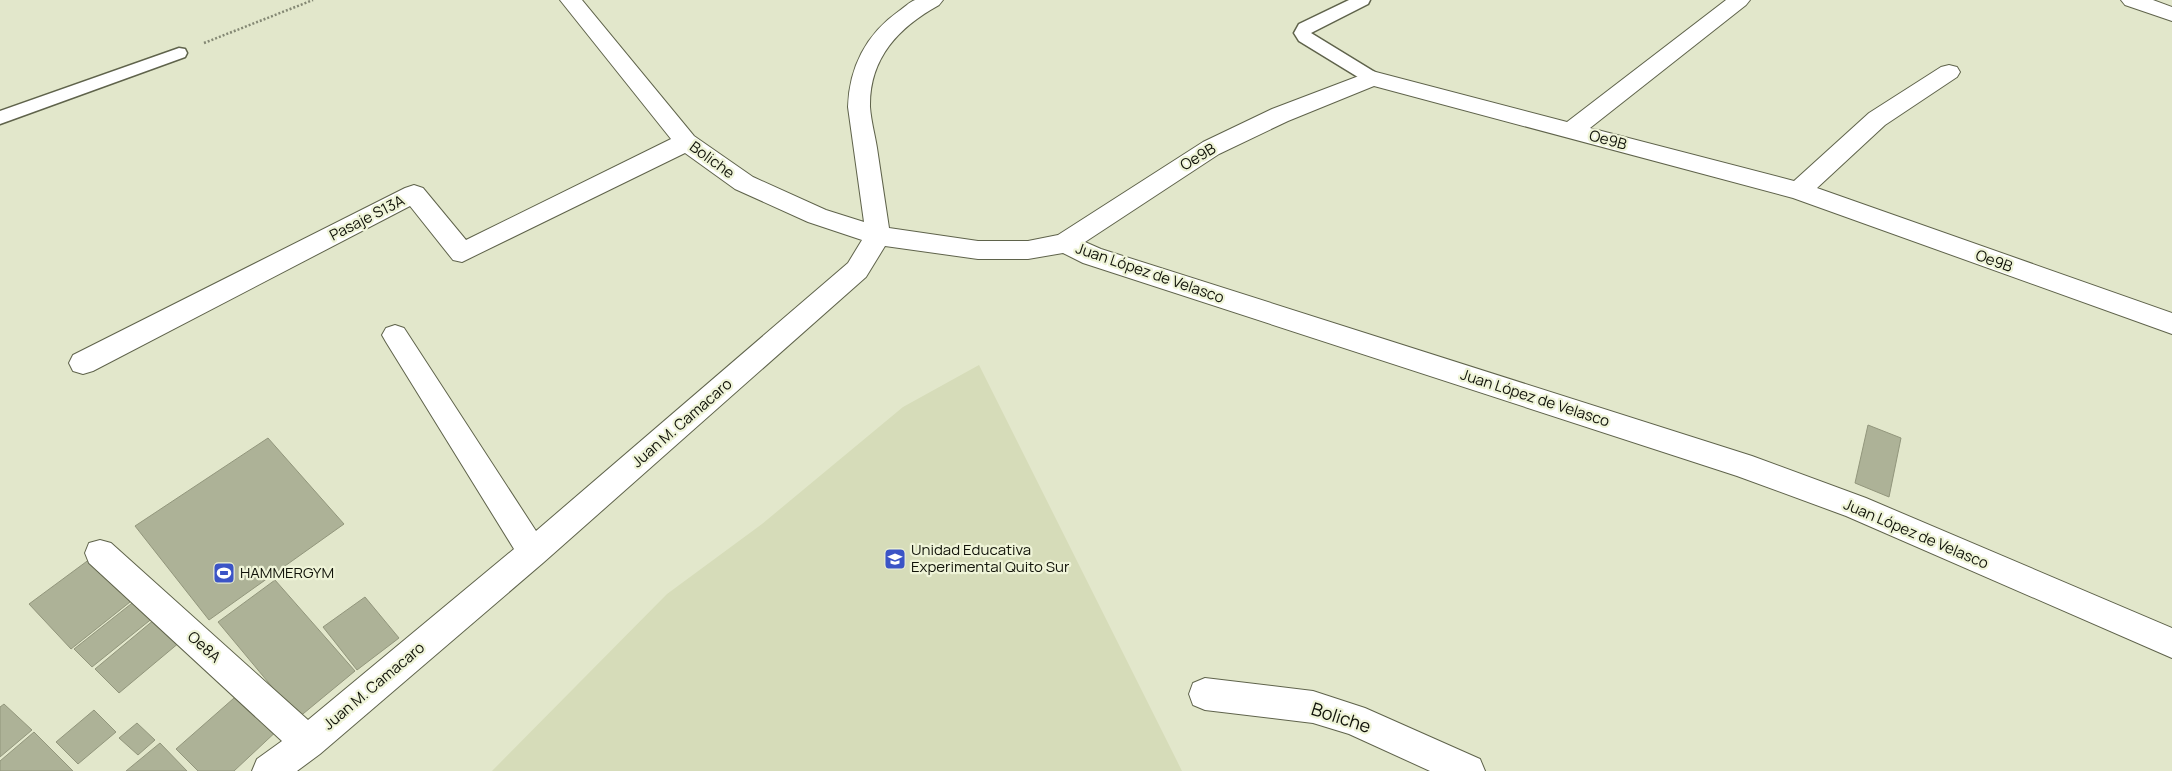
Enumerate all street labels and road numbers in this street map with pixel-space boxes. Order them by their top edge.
street label: Oe9B [1587,124,1629,155]
street label: Boliche [685,136,739,183]
street label: Oe9B [1176,138,1219,175]
street label: Pasaje S13A [326,189,408,245]
street label: Juan López de Velasco [1073,237,1227,308]
street label: Oe9B [1973,244,2016,277]
street label: Juan López de Velasco [1458,364,1612,432]
street label: Juan M. Camacaro [627,373,736,472]
street label: Juan López de Velasco [1841,494,1992,574]
street label: Oe8A [183,626,226,667]
street label: Juan M. Camacaro [319,637,429,734]
street label: Boliche [1308,696,1374,738]

